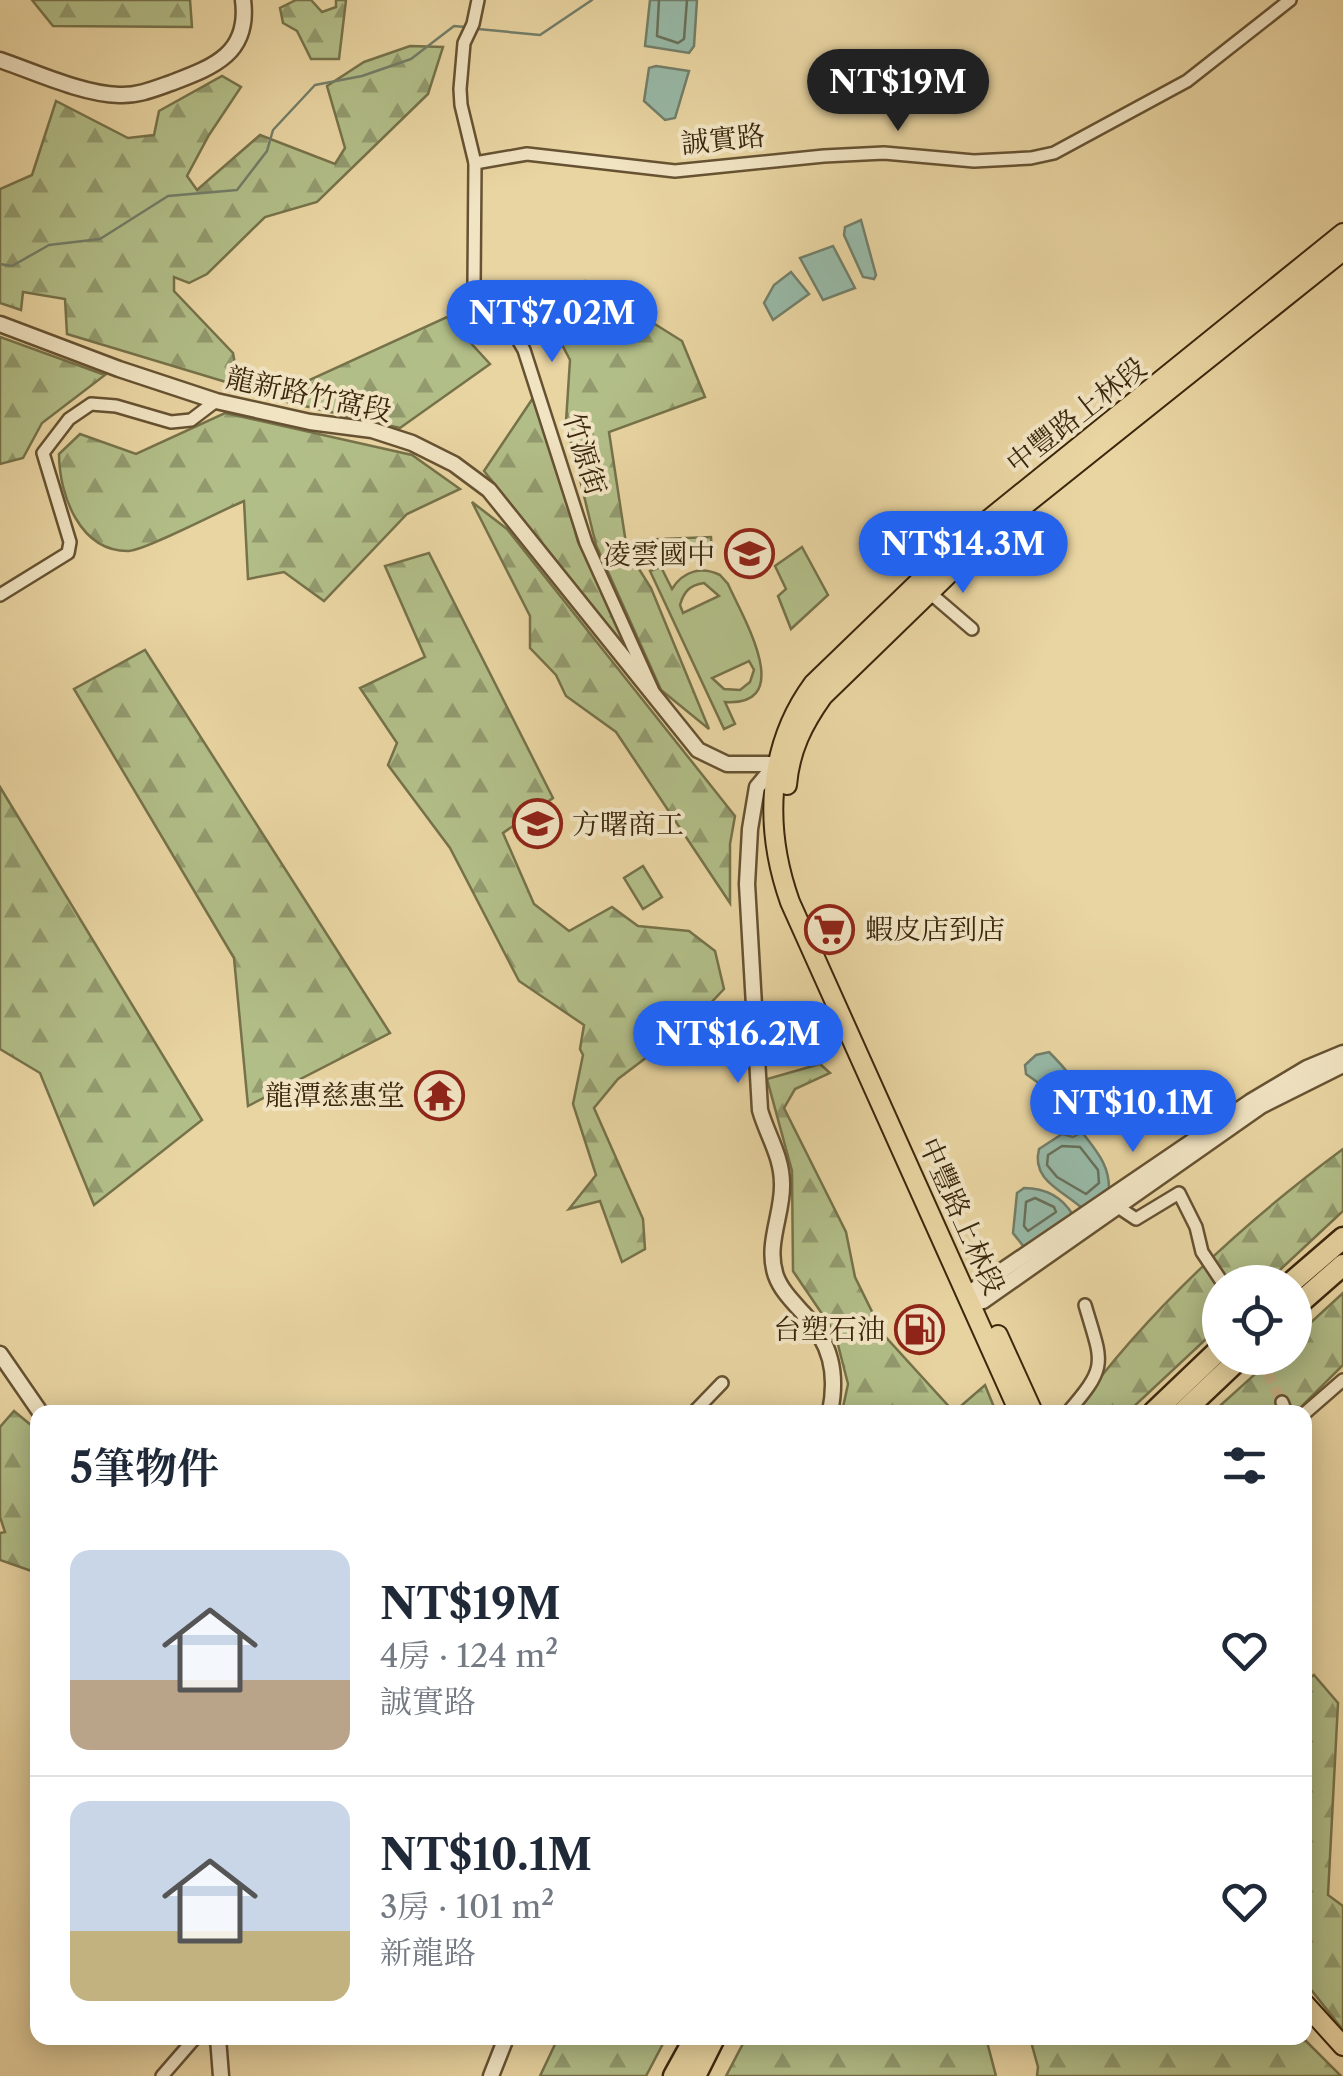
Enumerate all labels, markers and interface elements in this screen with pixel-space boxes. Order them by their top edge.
pin: NT$19M [817,49,979,134]
text: NT$19M [829,62,967,101]
street label: 誠實路 [679,118,767,160]
pin: NT$7.02M [449,280,655,365]
text: NT$7.02M [468,293,636,332]
street label: 中豐路上林段 [999,350,1153,480]
street label: 龍新路竹窩段 [223,360,395,428]
street label: 竹源街 [556,409,614,499]
pin: NT$14.3M [860,511,1066,596]
text: NT$14.3M [881,524,1045,563]
school or university icon: 凌雲國中 [724,528,776,580]
place label: 凌雲國中 [603,537,715,571]
school or university icon: 方曙商工 [511,798,563,850]
place label: 方曙商工 [572,807,684,841]
supermarket icon: 蝦皮店到店 [804,903,856,955]
place label: 蝦皮店到店 [865,912,1005,946]
pin: NT$16.2M [635,1001,841,1086]
text: NT$16.2M [655,1014,821,1053]
temple icon: 龍潭慈惠堂 [414,1069,466,1121]
pin: NT$10.1M [1030,1070,1236,1155]
place label: 龍潭慈惠堂 [265,1078,405,1112]
text: NT$10.1M [1052,1083,1214,1122]
street label: 中豐路上林段 [912,1132,1012,1300]
map controls [1202,1265,1312,1375]
button: locate [1202,1265,1312,1375]
fuel station icon: 台塑石油 [894,1303,946,1355]
place label: 台塑石油 [773,1312,885,1346]
icon: filters [1217,1438,1272,1493]
text: 5筆物件 [70,1442,219,1494]
text: NT$19M [380,1578,561,1630]
icon: home [150,1590,270,1710]
icon: heart [1217,1623,1272,1678]
text: 4房 · 124 m² [380,1636,558,1675]
text: 誠實路 [380,1682,476,1721]
text: NT$10.1M [380,1829,592,1881]
icon: home [150,1841,270,1961]
icon: heart [1217,1874,1272,1929]
text: 3房 · 101 m² [380,1887,554,1926]
text: 新龍路 [380,1933,476,1972]

